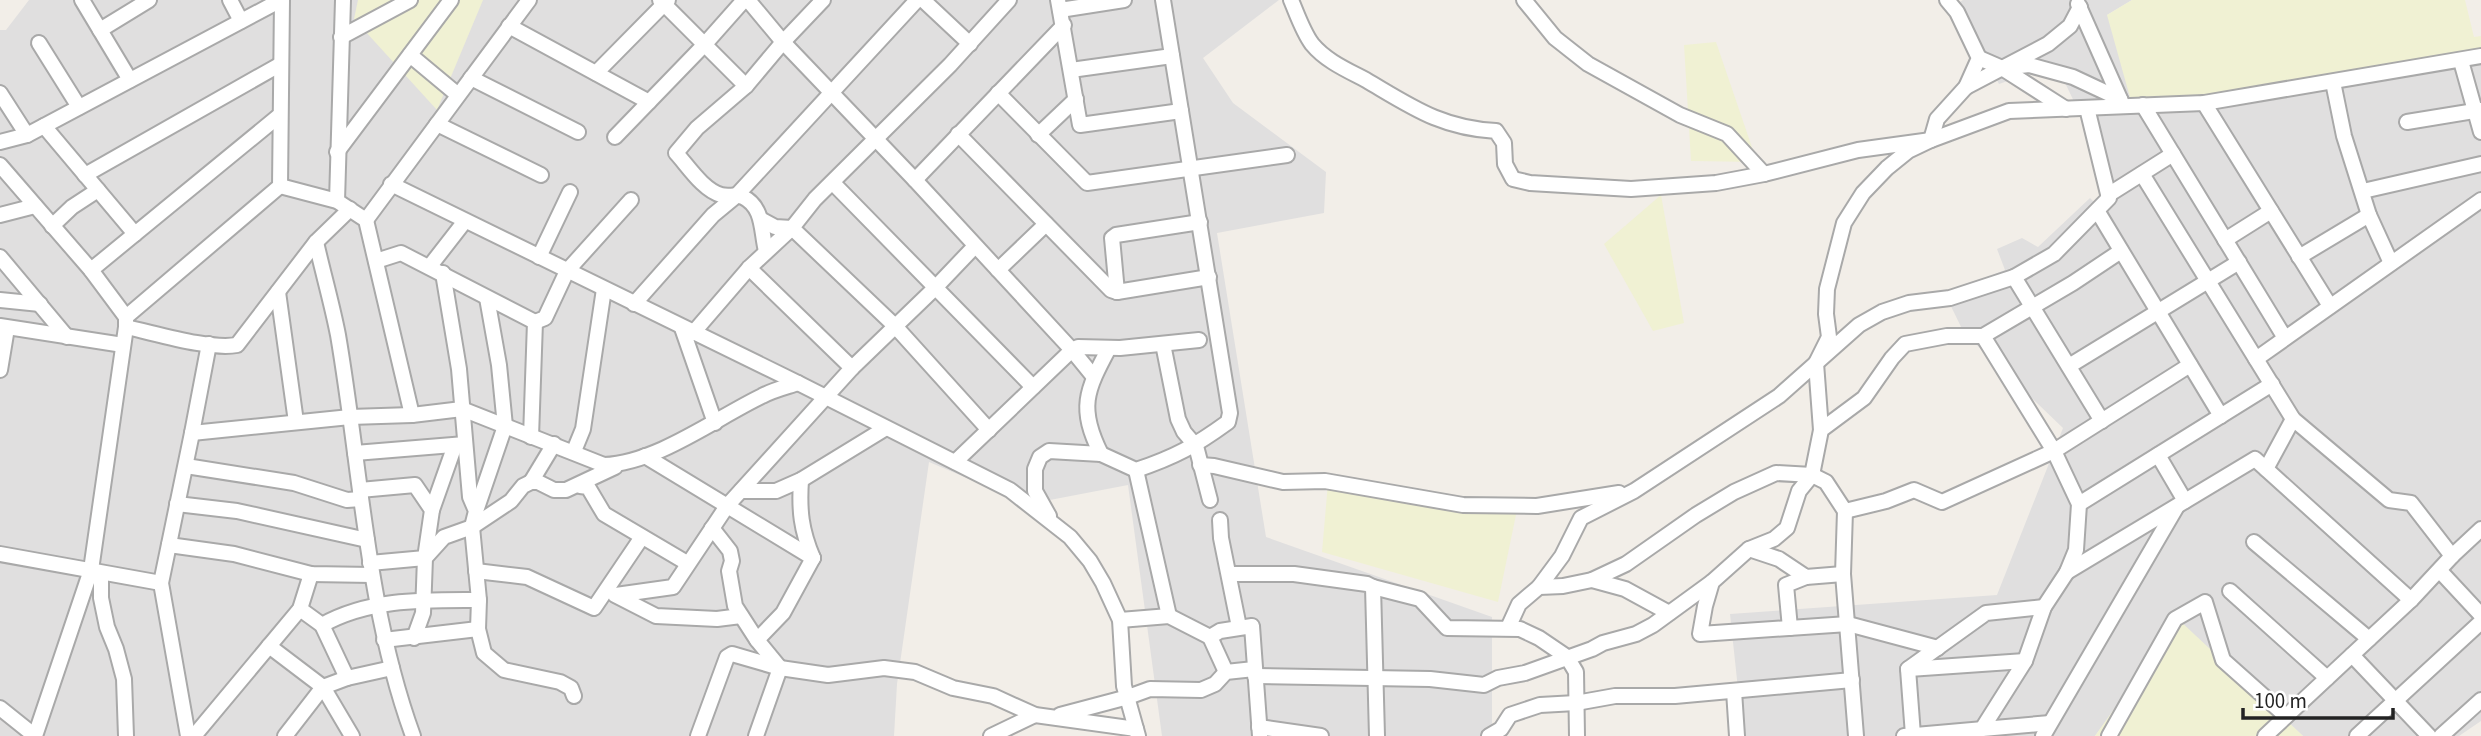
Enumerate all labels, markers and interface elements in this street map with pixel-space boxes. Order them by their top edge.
scale bar [2243,676,2394,720]
text: 100 m [2254,686,2307,716]

